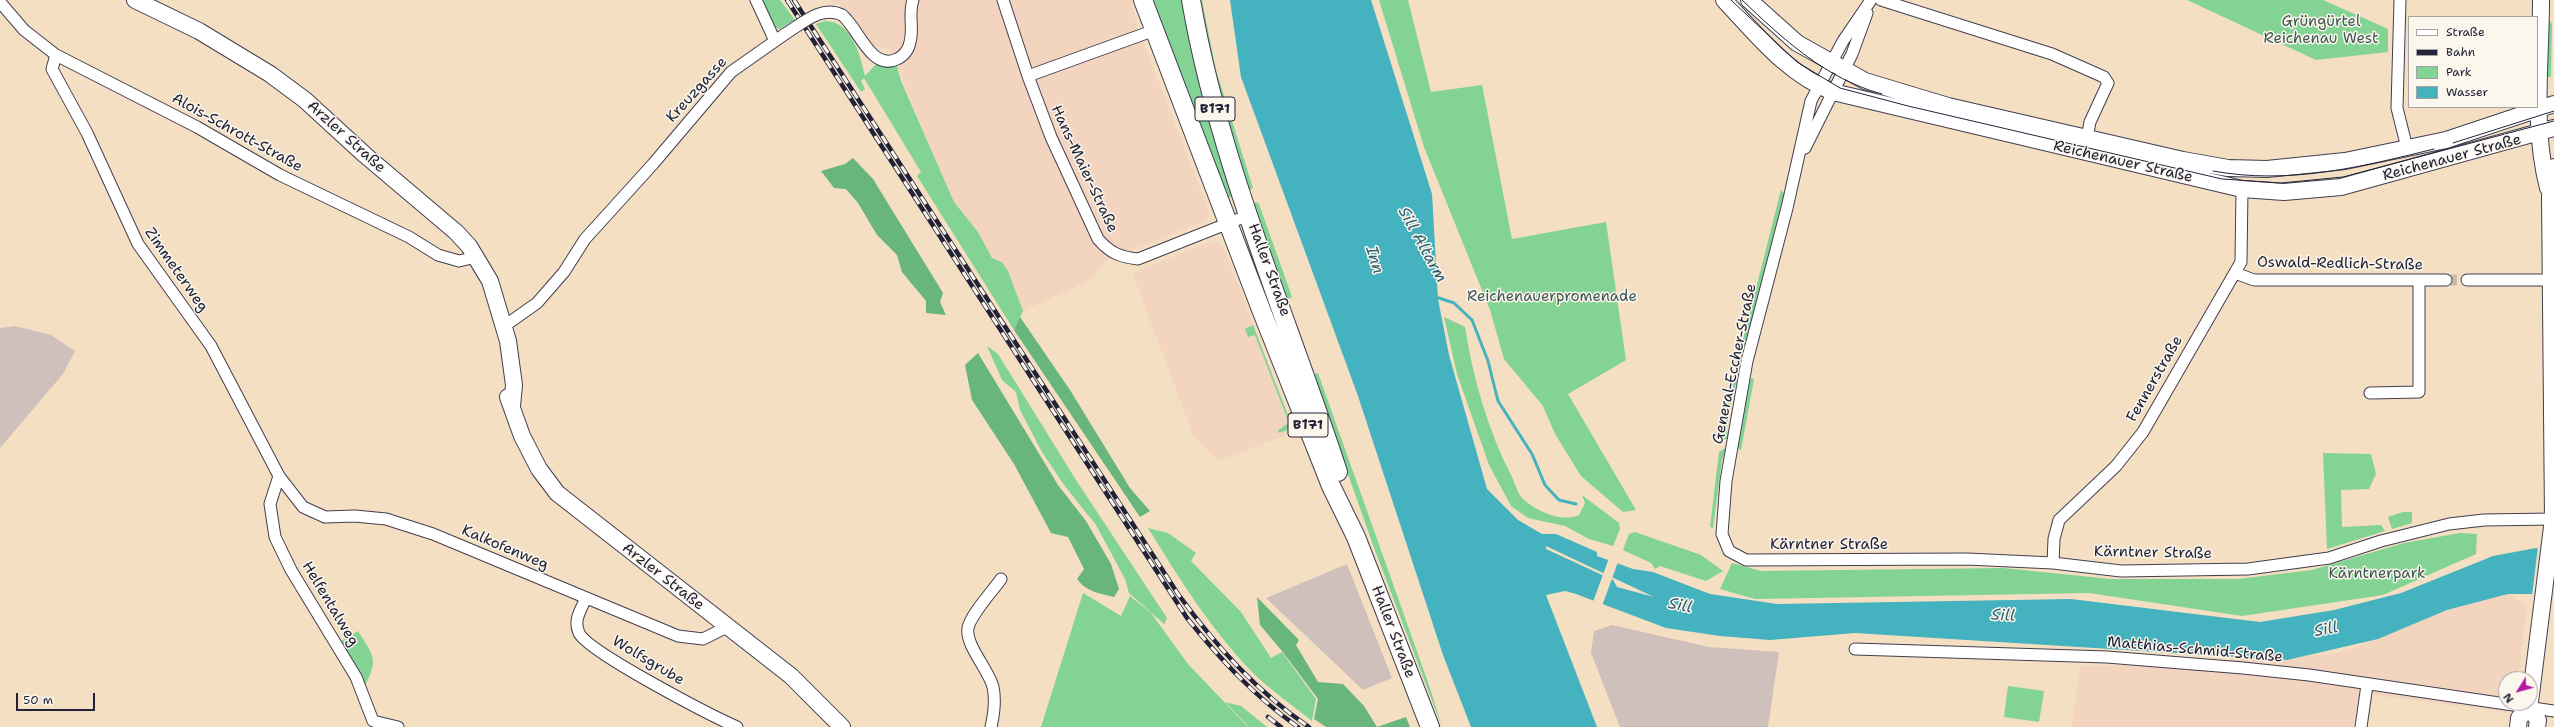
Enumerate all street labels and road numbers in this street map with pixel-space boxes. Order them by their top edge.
street label: Kreuzgasse [663,54,731,126]
street label: Alois-Schrott-Straße [169,90,305,176]
street label: Arzler Straße [303,97,389,177]
road number: B171 [1195,97,1235,121]
street label: Hans-Maier-Straße [1047,102,1121,236]
street label: Reichenauer Straße [2381,131,2523,185]
street label: Reichenauer Straße [2051,137,2195,187]
street label: Haller Straße [1244,221,1294,319]
street label: Zimmeterweg [140,224,212,316]
street label: Oswald-Redlich-Straße [2257,254,2423,274]
street label: General-Eccher-Straße [1709,282,1761,446]
street label: Fennerstraße [2123,333,2187,425]
road number: B171 [1288,413,1328,437]
street label: Kalkofenweg [459,522,551,574]
street label: Kärntner Straße [1770,536,1888,554]
street label: Arzler Straße [618,539,708,615]
street label: Kärntner Straße [2094,543,2212,563]
street label: Helfentalweg [298,558,362,650]
street label: Haller Straße [1367,583,1419,681]
street label: Wolfsgrube [609,632,687,690]
street label: Matthias-Schmid-Straße [2106,633,2284,667]

